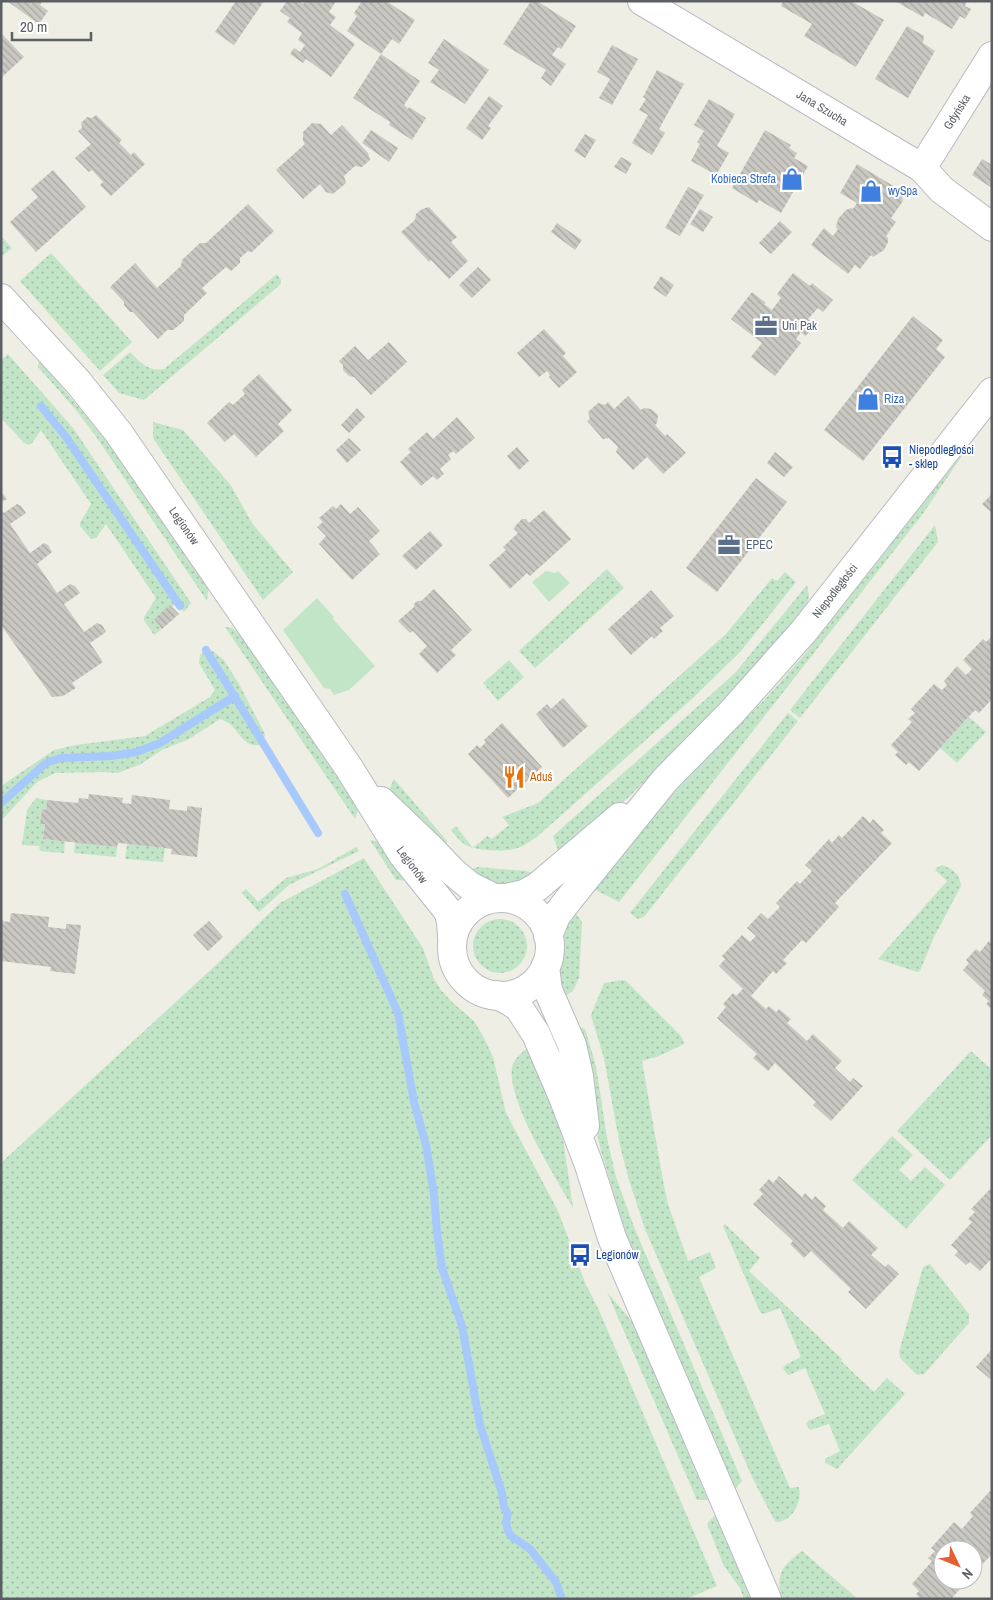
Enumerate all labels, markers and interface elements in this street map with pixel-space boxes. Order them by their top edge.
scale bar [12,10,91,42]
text: 20 m [20,16,47,37]
street label: Jana Szucha [793,86,851,130]
street label: Gdyńska [940,91,974,133]
shop icon: Kobieca Strefa [779,166,805,192]
place label: Kobieca Strefa [711,171,777,187]
shop icon: wySpa [858,178,884,204]
place label: wySpa [888,183,918,199]
office icon: Uni Pak [753,313,779,339]
place label: Uni Pak [782,318,817,334]
shop icon: Riza [855,386,881,412]
place label: Riza [884,391,905,407]
place label: Niepodległości - sklep [909,442,974,472]
bus stop icon: Niepodległości - sklep [879,444,905,470]
street label: Legionów [165,504,203,549]
office icon: EPEC [716,532,742,558]
place label: EPEC [746,537,773,553]
street label: Niepodległości [809,560,861,622]
restaurant icon: Aduś [501,764,527,790]
place label: Aduś [529,769,553,785]
street label: Legionów [393,843,432,888]
bus stop icon: Legionów [567,1242,593,1268]
place label: Legionów [596,1247,640,1263]
north arrow [933,1540,983,1590]
text: N [958,1565,977,1583]

